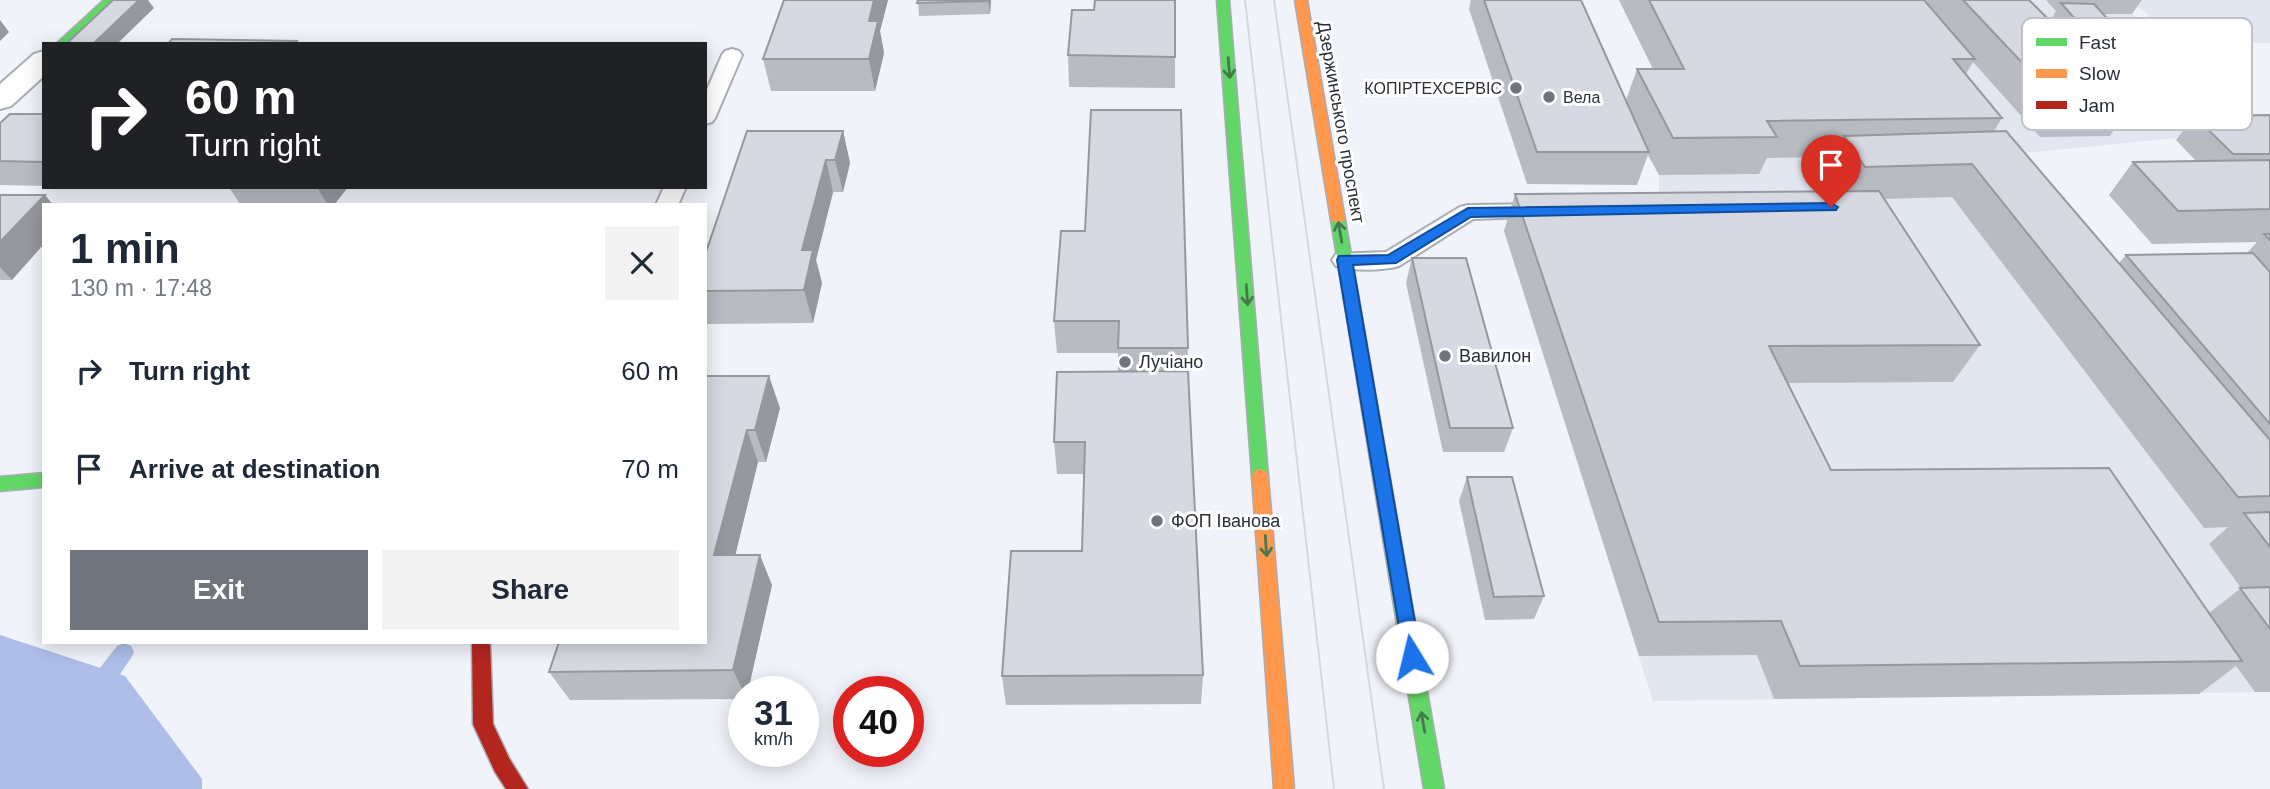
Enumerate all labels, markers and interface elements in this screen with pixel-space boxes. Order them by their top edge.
legend [2022,18,2252,130]
street label: Дзержинського проспект [1313,19,1369,225]
text: Fast [2079,32,2117,53]
one-way arrow [1223,56,1236,79]
text: Slow [2079,63,2120,84]
icon: right [70,70,161,161]
text: 60 m [185,70,297,124]
place label: КОПІРТЕХСЕРВІС [1364,80,1502,97]
marker: КОПІРТЕХСЕРВІС [1508,80,1524,96]
marker: Вела [1541,89,1557,105]
place label: Вела [1563,89,1600,106]
text: Jam [2079,95,2115,116]
text: Turn right [185,127,321,163]
pin [1801,135,1861,207]
icon: arrive [1812,146,1850,184]
one-way arrow [1333,221,1346,244]
text: 1 min [70,225,180,272]
button: close [605,226,679,300]
text: 130 m · 17:48 [70,275,212,301]
one-way arrow [1241,283,1254,306]
place label: Вавилон [1459,346,1531,366]
marker: Вавилон [1437,348,1453,364]
icon: right [70,352,108,390]
place label: Лучіано [1139,352,1203,372]
marker: Лучіано [1117,354,1133,370]
text: Turn right [129,356,250,386]
text: 60 m [621,356,679,386]
icon: arrive [70,450,108,488]
text: Arrive at destination [129,454,380,484]
text: 70 m [621,454,679,484]
place label: ФОП Іванова [1171,511,1281,531]
marker: ФОП Іванова [1149,513,1165,529]
one-way arrow [1260,534,1273,557]
button: Exit [70,550,368,630]
button: Share [382,550,679,630]
position arrow [1375,620,1449,694]
speed limit sign: 40 [833,676,924,767]
text: 31 [754,693,793,732]
one-way arrow [1416,711,1429,734]
text: km/h [754,729,793,749]

